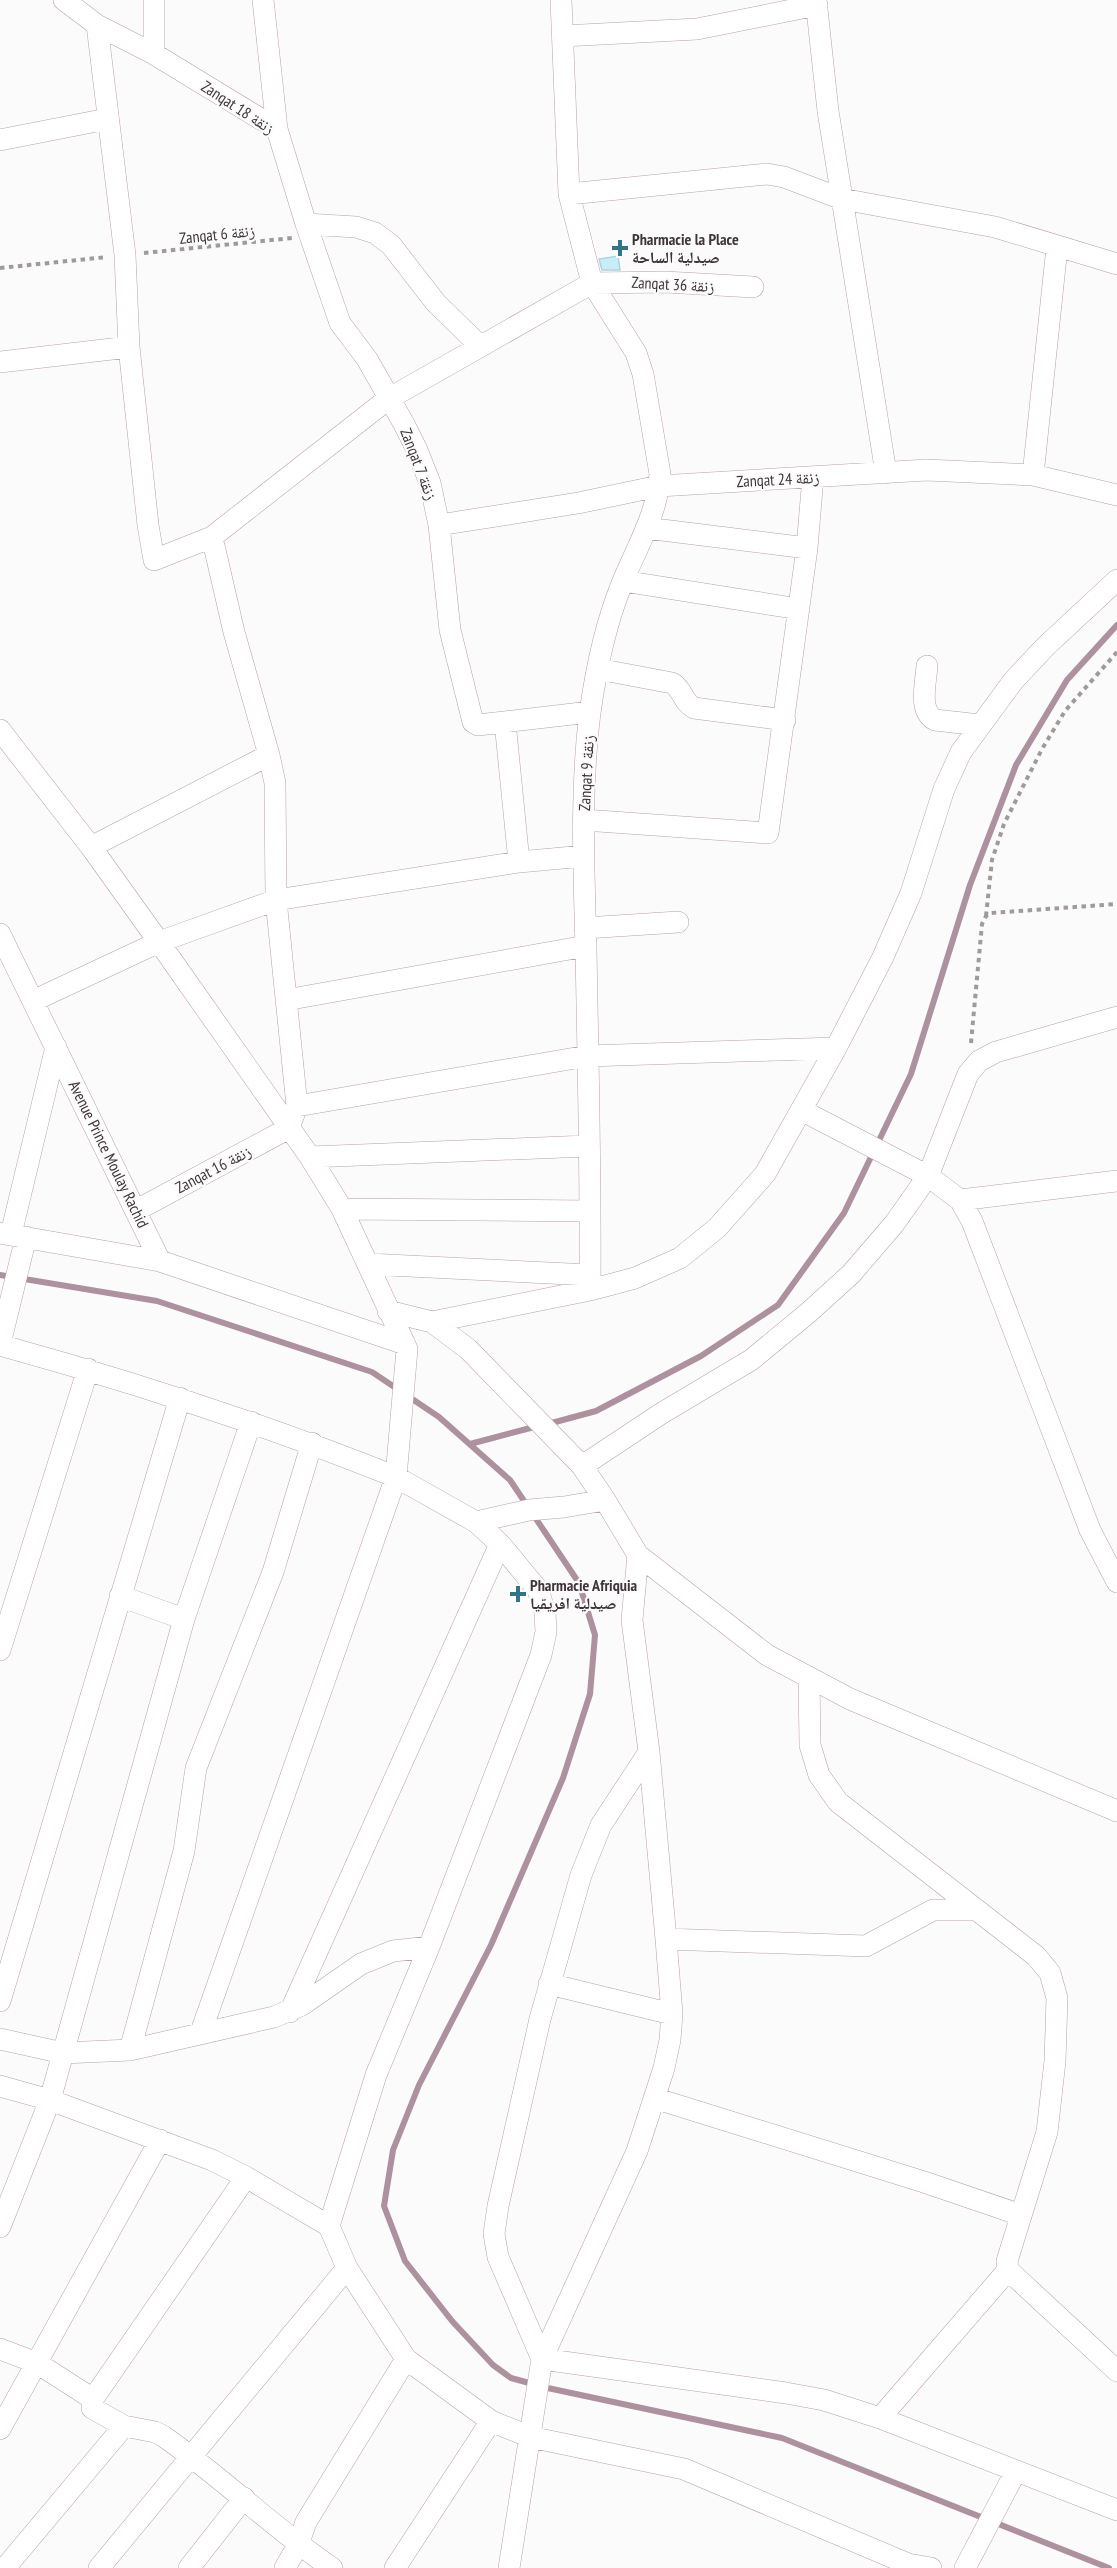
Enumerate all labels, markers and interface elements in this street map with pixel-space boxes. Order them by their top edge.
street label: Zanqat 18 زنقة [198,76,278,138]
street label: Zanqat 6 زنقة [178,220,256,248]
place label: Pharmacie la Place صيدلية الساحة [632,229,739,267]
marker: Pharmacie la Place صيدلية الساحة [613,241,627,255]
street label: Zanqat 36 زنقة [631,272,715,296]
street label: Zanqat 7 زنقة [396,425,442,503]
street label: Zanqat 24 زنقة [736,467,820,491]
street label: Zanqat 9 زنقة [574,735,598,811]
street label: Avenue Prince Moulay Rachid [65,1077,153,1231]
street label: Zanqat 16 زنقة [172,1141,254,1197]
place label: Pharmacie Afriquia صيدلية افريقيا [530,1575,638,1613]
marker: Pharmacie Afriquia صيدلية افريقيا [511,1587,525,1601]

